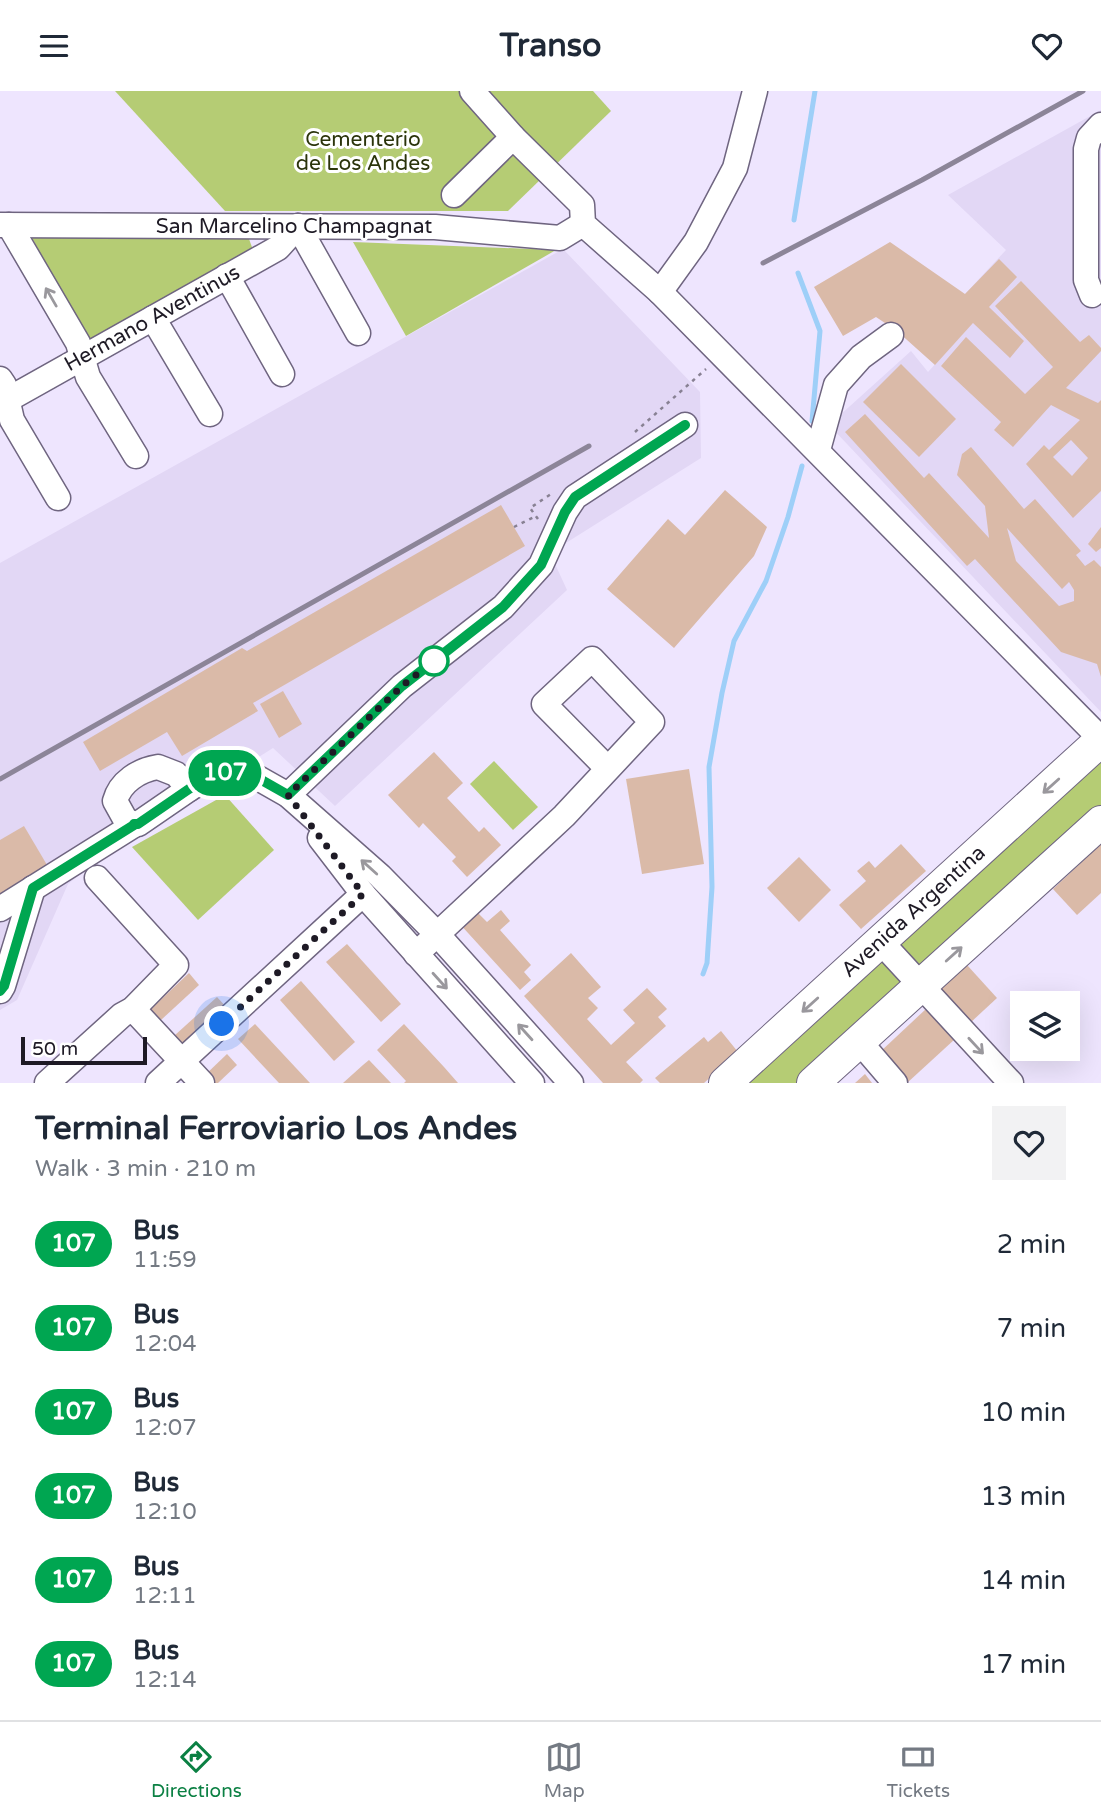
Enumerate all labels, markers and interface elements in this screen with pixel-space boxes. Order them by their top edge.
icon: menu [35,27,73,65]
text: Transo [499,27,602,65]
icon: heart [1028,27,1066,65]
park label: Cementerio de Los Andes [296,127,430,176]
street label: San Marcelino Champagnat [156,214,432,239]
street label: Hermano Aventinus [60,260,244,377]
one-way arrow [44,287,58,307]
unlabelled marker [419,646,449,676]
line badge: 107 [185,750,265,796]
text: 107 [202,758,248,787]
one-way arrow [1042,778,1060,794]
street label: Avenida Argentina [836,840,990,983]
one-way arrow [360,859,378,875]
one-way arrow [945,946,963,962]
one-way arrow [432,971,448,989]
map controls [1010,991,1080,1061]
button: layers [1010,991,1080,1061]
one-way arrow [802,997,819,1014]
your location [204,1006,239,1041]
one-way arrow [517,1024,534,1041]
scale bar [21,1034,147,1066]
one-way arrow [968,1037,984,1055]
text: 50 m [32,1038,78,1060]
button: heart [992,1106,1066,1180]
text: Terminal Ferroviario Los Andes [35,1109,517,1148]
text: Walk · 3 min · 210 m [35,1155,256,1183]
text: Bus [133,1215,179,1246]
text: 107 [51,1229,96,1258]
text: 2 min [997,1229,1066,1260]
text: 11:59 [133,1246,197,1274]
text: Bus [133,1299,179,1330]
text: 107 [51,1313,96,1342]
text: 7 min [997,1313,1066,1344]
text: 12:04 [133,1330,197,1358]
text: Bus [133,1383,179,1414]
text: 107 [51,1397,96,1426]
text: 10 min [980,1397,1066,1428]
text: 12:07 [133,1414,197,1442]
text: Bus [133,1467,179,1498]
text: 107 [51,1481,96,1510]
text: 13 min [980,1481,1066,1512]
text: 12:10 [133,1498,197,1526]
text: Bus [133,1551,179,1582]
text: 107 [51,1565,96,1594]
text: 14 min [980,1565,1066,1596]
text: 12:11 [133,1582,197,1610]
text: Bus [133,1635,179,1666]
text: 107 [51,1649,96,1678]
text: 17 min [980,1649,1066,1680]
text: 12:14 [133,1666,197,1694]
tab: Directions [151,1738,242,1802]
tab: Map [544,1738,585,1802]
tab: Tickets [887,1738,950,1802]

